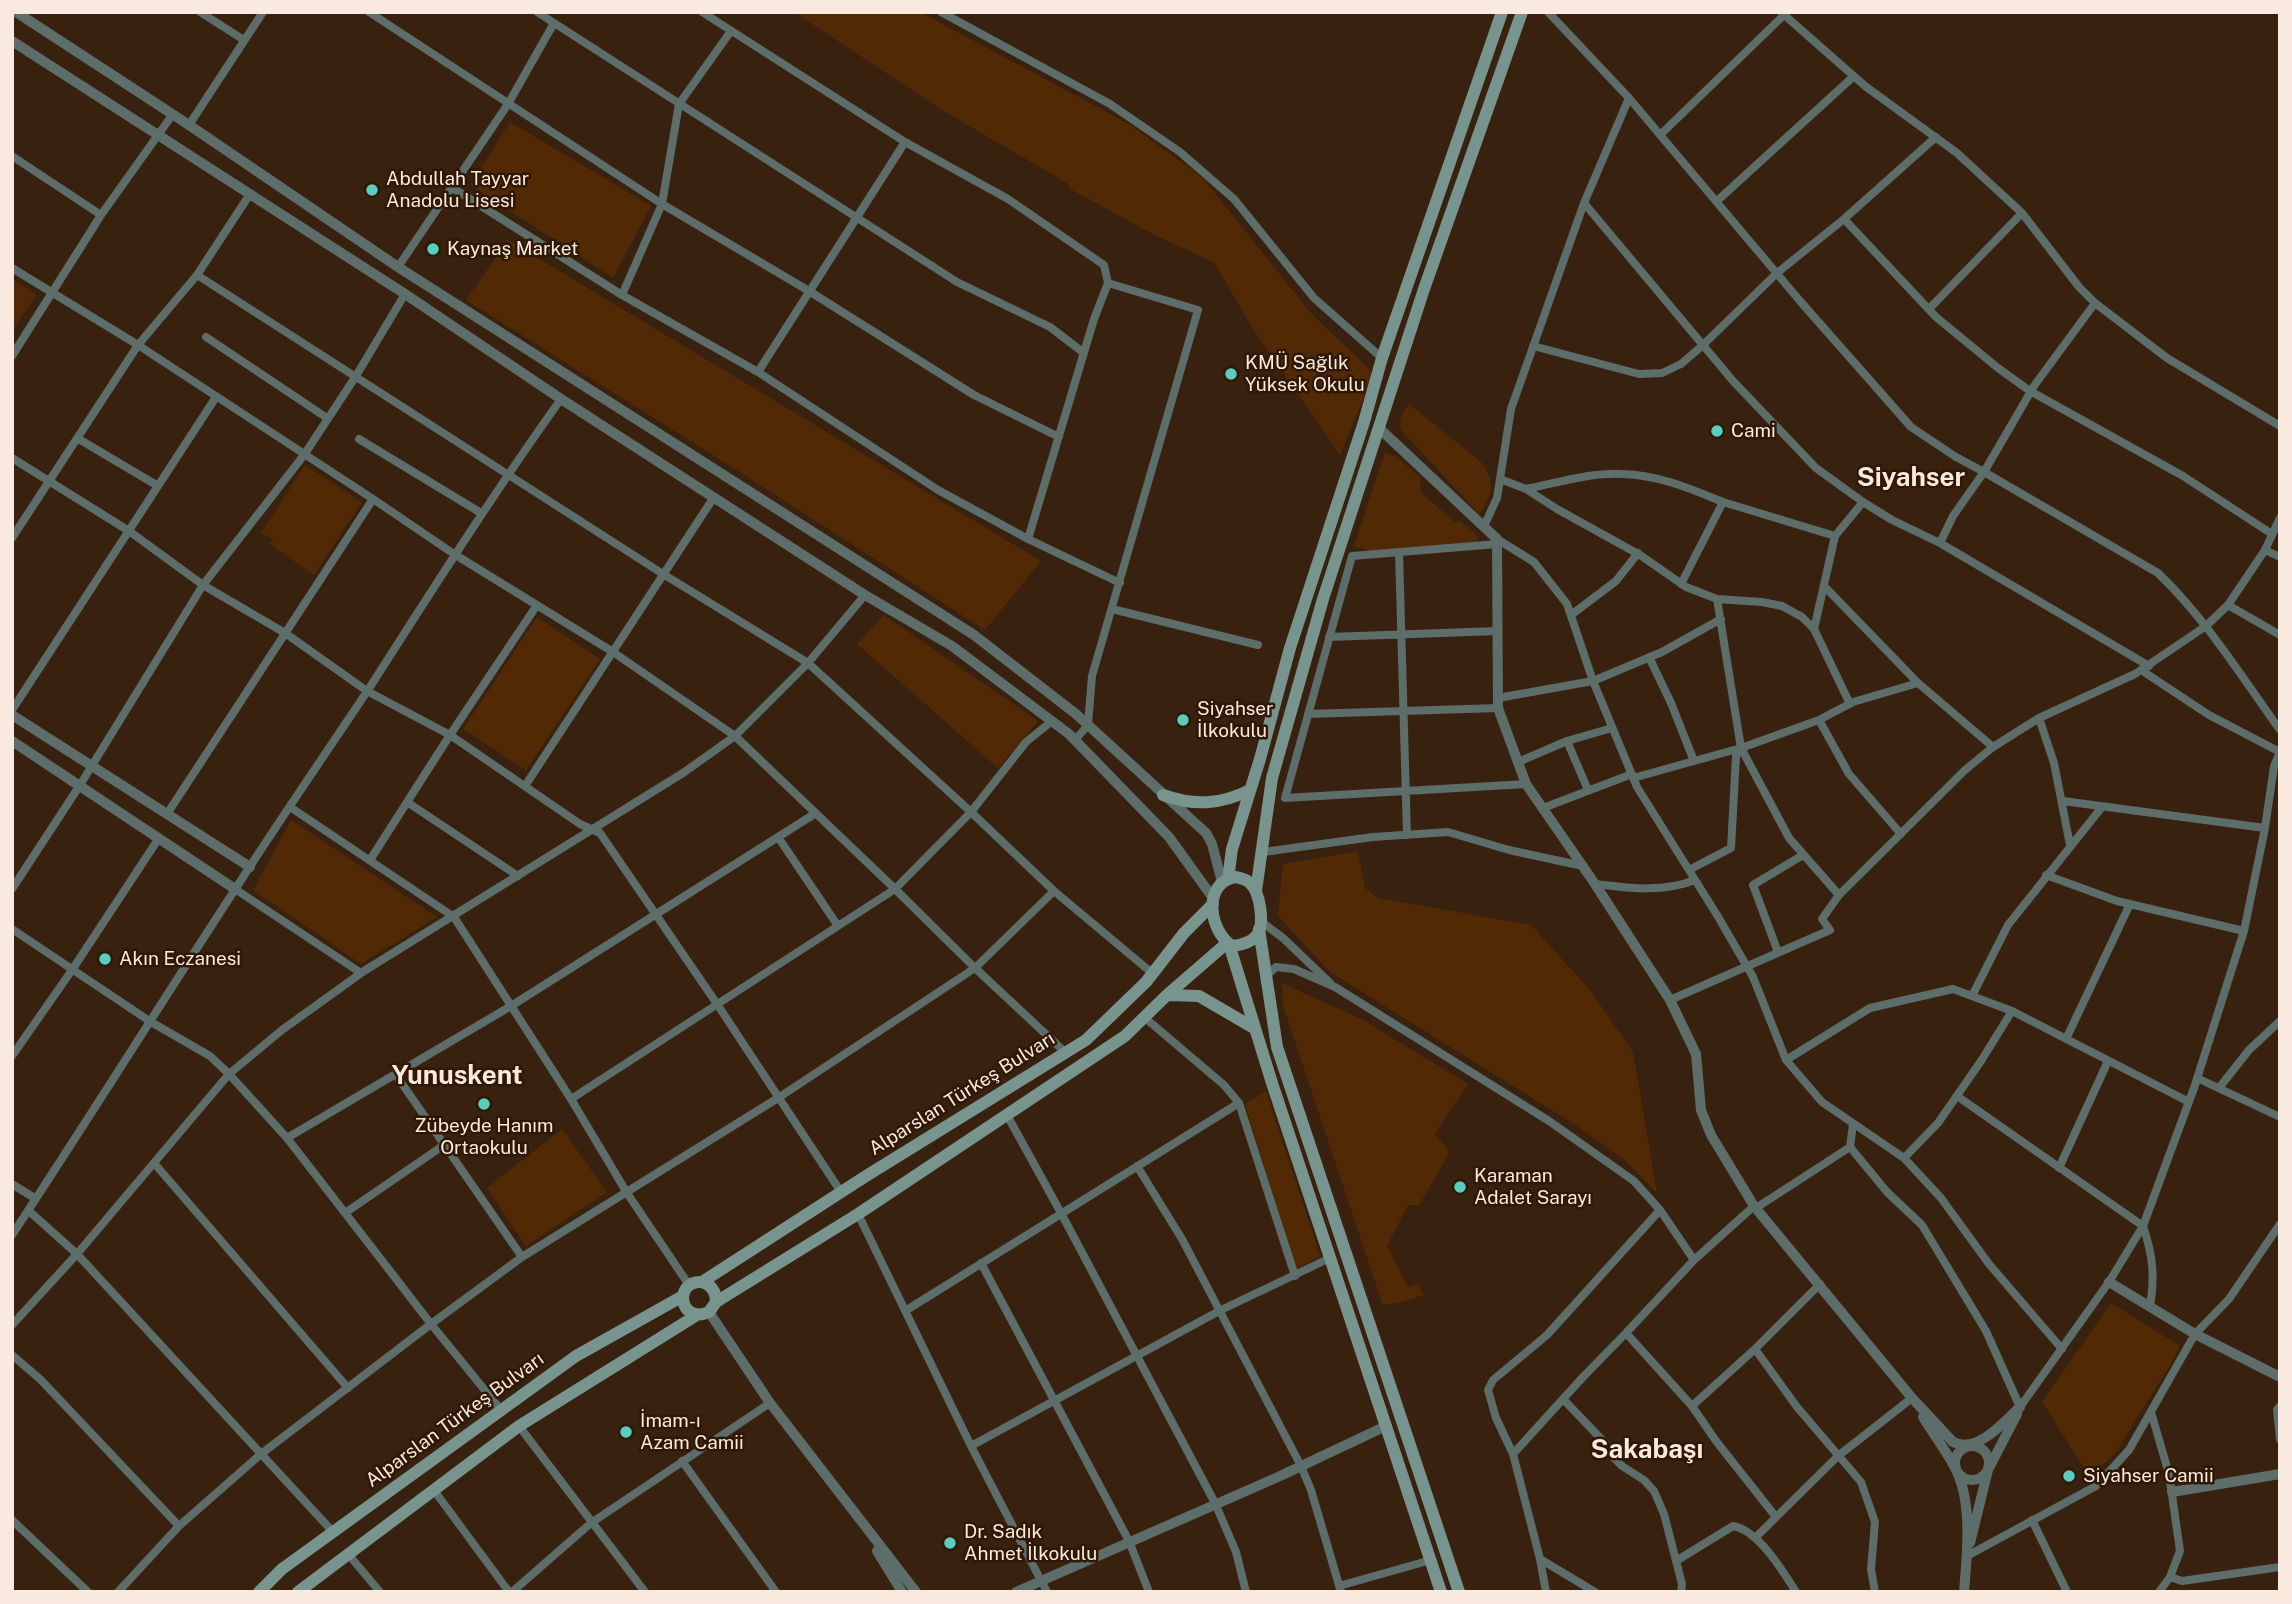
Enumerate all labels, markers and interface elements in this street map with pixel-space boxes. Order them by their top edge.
place label: Abdullah Tayyar Anadolu Lisesi [386,168,529,212]
marker: Abdullah Tayyar Anadolu Lisesi [364,182,380,198]
place label: Kaynaş Market [447,238,578,260]
marker: Kaynaş Market [425,241,441,257]
place label: KMÜ Sağlık Yüksek Okulu [1245,352,1365,396]
marker: KMÜ Sağlık Yüksek Okulu [1223,366,1239,382]
place label: Cami [1731,420,1776,442]
marker: Cami [1709,423,1725,439]
district label: Siyahser [1857,462,1965,494]
place label: Siyahser İlkokulu [1197,698,1274,742]
marker: Siyahser İlkokulu [1175,712,1191,728]
place label: Akın Eczanesi [119,948,241,970]
marker: Akın Eczanesi [97,951,113,967]
street label: Alparslan Türkeş Bulvarı [865,1027,1059,1161]
district label: Yunuskent [392,1060,522,1092]
marker: Zübeyde Hanım Ortaokulu [476,1096,492,1112]
place label: Zübeyde Hanım Ortaokulu [415,1115,553,1159]
place label: Karaman Adalet Sarayı [1474,1165,1592,1209]
marker: Karaman Adalet Sarayı [1452,1179,1468,1195]
street label: Alparslan Türkeş Bulvarı [361,1348,549,1492]
place label: İmam-ı Azam Camii [640,1410,744,1454]
marker: İmam-ı Azam Camii [618,1424,634,1440]
district label: Sakabaşı [1591,1434,1703,1466]
place label: Siyahser Camii [2083,1465,2214,1487]
marker: Siyahser Camii [2061,1468,2077,1484]
place label: Dr. Sadık Ahmet İlkokulu [964,1521,1097,1565]
marker: Dr. Sadık Ahmet İlkokulu [942,1535,958,1551]

